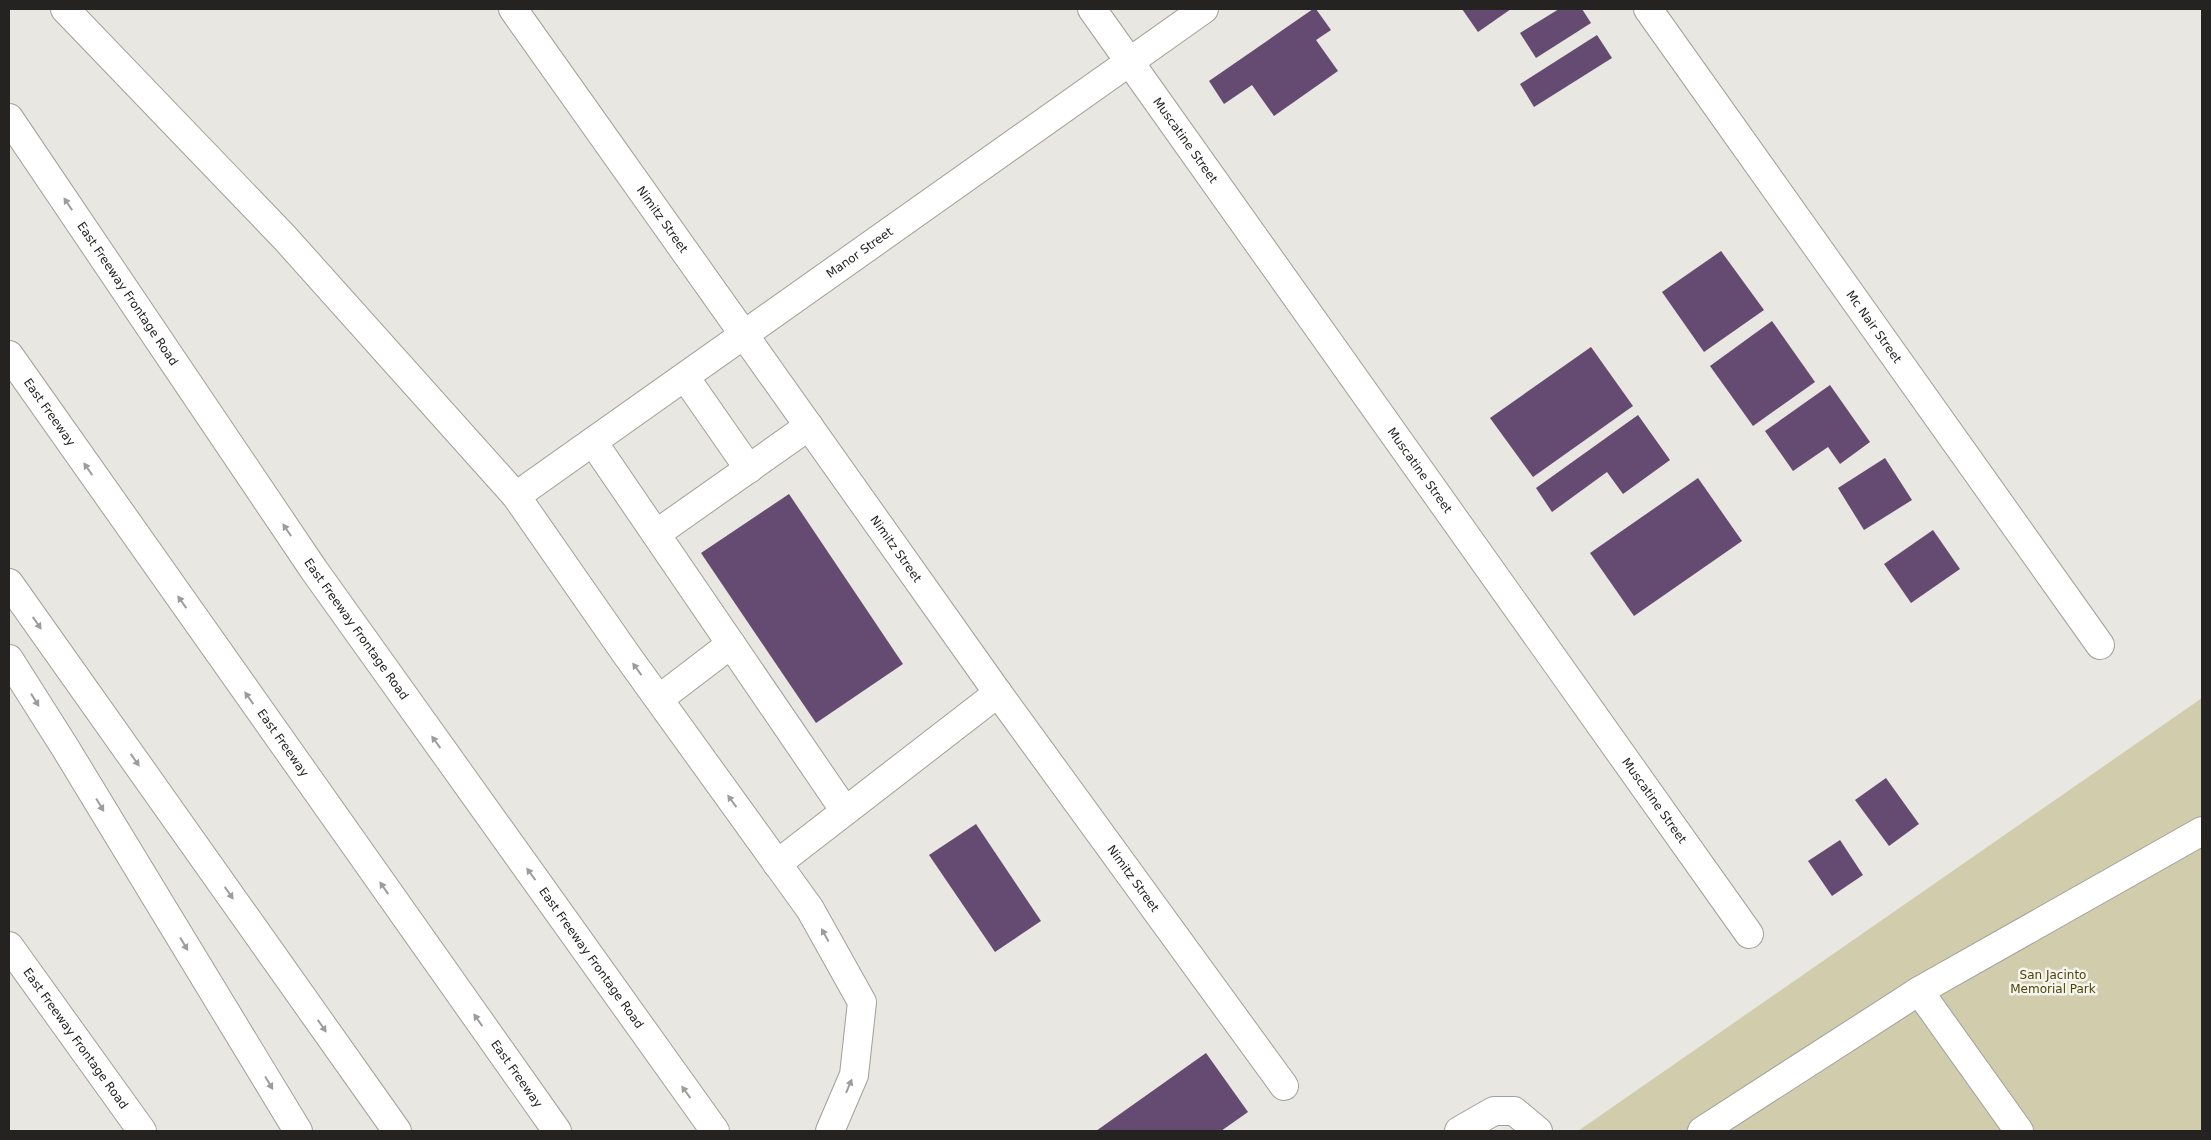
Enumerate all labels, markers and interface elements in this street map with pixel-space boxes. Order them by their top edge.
street label: Muscatine Street [1150,95,1221,186]
street label: Nimitz Street [634,183,691,256]
one-way arrow [63,197,73,211]
street label: East Freeway Frontage Road [74,219,181,368]
street label: Manor Street [824,224,896,281]
street label: Mc Nair Street [1843,288,1905,366]
street label: East Freeway [21,376,78,449]
street label: Muscatine Street [1385,425,1455,516]
one-way arrow [83,462,93,476]
street label: Nimitz Street [867,513,925,585]
one-way arrow [282,523,292,537]
street label: East Freeway Frontage Road [301,556,411,702]
one-way arrow [177,595,187,609]
one-way arrow [32,616,42,629]
one-way arrow [633,663,643,676]
one-way arrow [244,691,254,705]
one-way arrow [30,693,40,706]
street label: East Freeway [254,706,312,780]
one-way arrow [431,736,442,749]
one-way arrow [130,753,140,767]
street label: Muscatine Street [1619,755,1690,846]
one-way arrow [727,795,738,808]
one-way arrow [96,799,105,812]
street label: Nimitz Street [1104,843,1162,915]
one-way arrow [526,867,536,881]
one-way arrow [379,881,389,894]
street label: East Freeway Frontage Road [536,885,646,1031]
one-way arrow [224,886,234,900]
one-way arrow [820,928,829,942]
one-way arrow [180,938,189,951]
street label: East Freeway Frontage Road [20,965,131,1112]
park label: San Jacinto Memorial Park [2010,968,2096,996]
one-way arrow [473,1013,483,1027]
one-way arrow [317,1019,327,1033]
street label: East Freeway [488,1037,545,1110]
one-way arrow [264,1077,273,1090]
one-way arrow [846,1079,854,1093]
one-way arrow [682,1085,692,1098]

